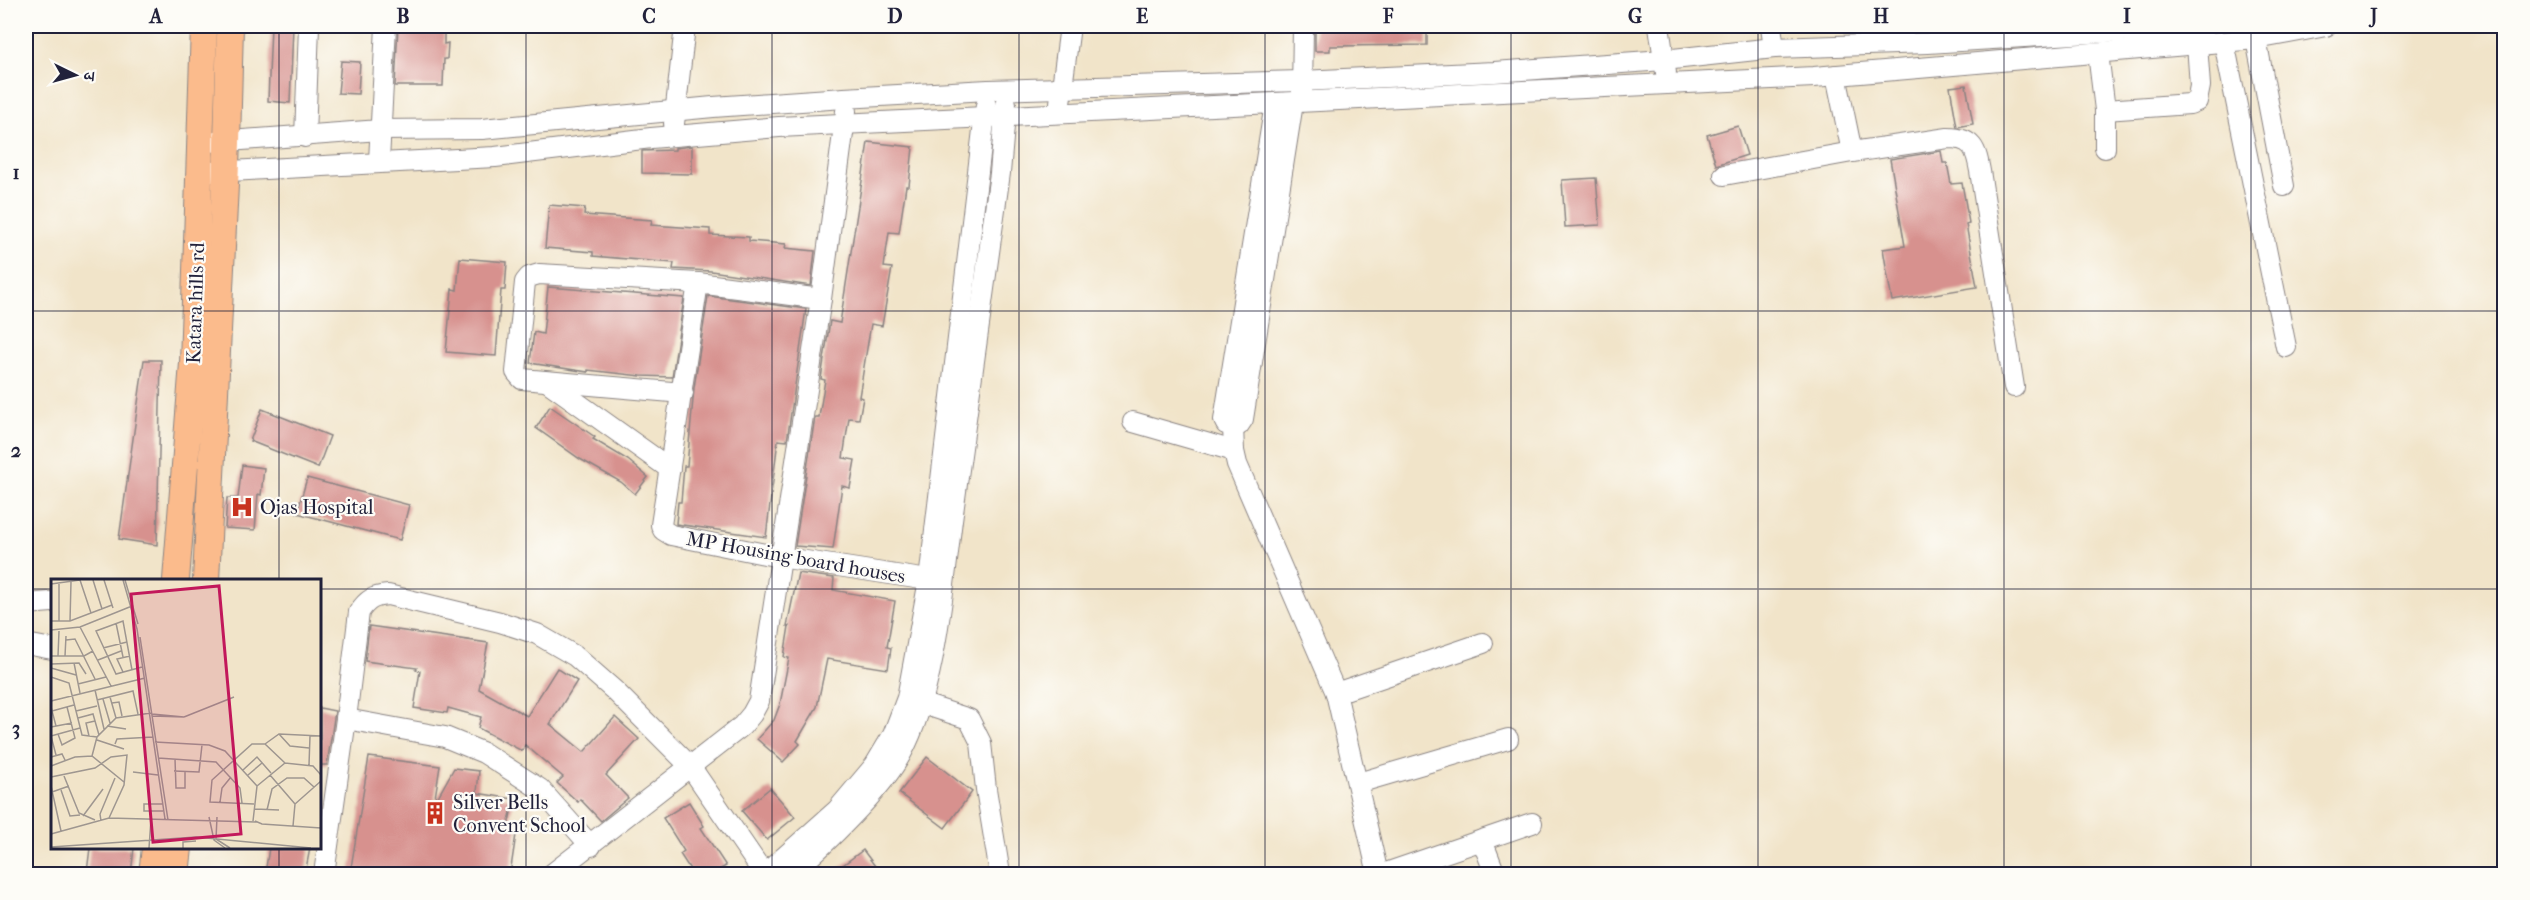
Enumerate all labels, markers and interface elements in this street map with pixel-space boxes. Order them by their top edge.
text: A [148,5,164,28]
text: B [396,5,410,28]
text: C [642,5,656,28]
text: D [887,5,903,28]
text: E [1136,5,1148,28]
text: F [1382,5,1394,28]
text: G [1628,5,1642,28]
text: H [1873,5,1889,28]
text: I [2123,5,2131,28]
text: J [2368,5,2378,28]
north arrow [45,45,105,105]
text: उ [79,70,99,83]
text: 1 [12,161,20,184]
street label: Katara hills rd [182,241,209,364]
text: 2 [11,439,21,462]
hospital icon: Ojas Hospital [229,494,255,520]
place label: Ojas Hospital [260,496,374,519]
street label: MP Housing board houses [685,527,907,588]
inset map [51,579,321,849]
text: 3 [12,717,20,740]
place label: Silver Bells Convent School [453,791,586,837]
building icon: Silver Bells Convent School [422,800,448,826]

